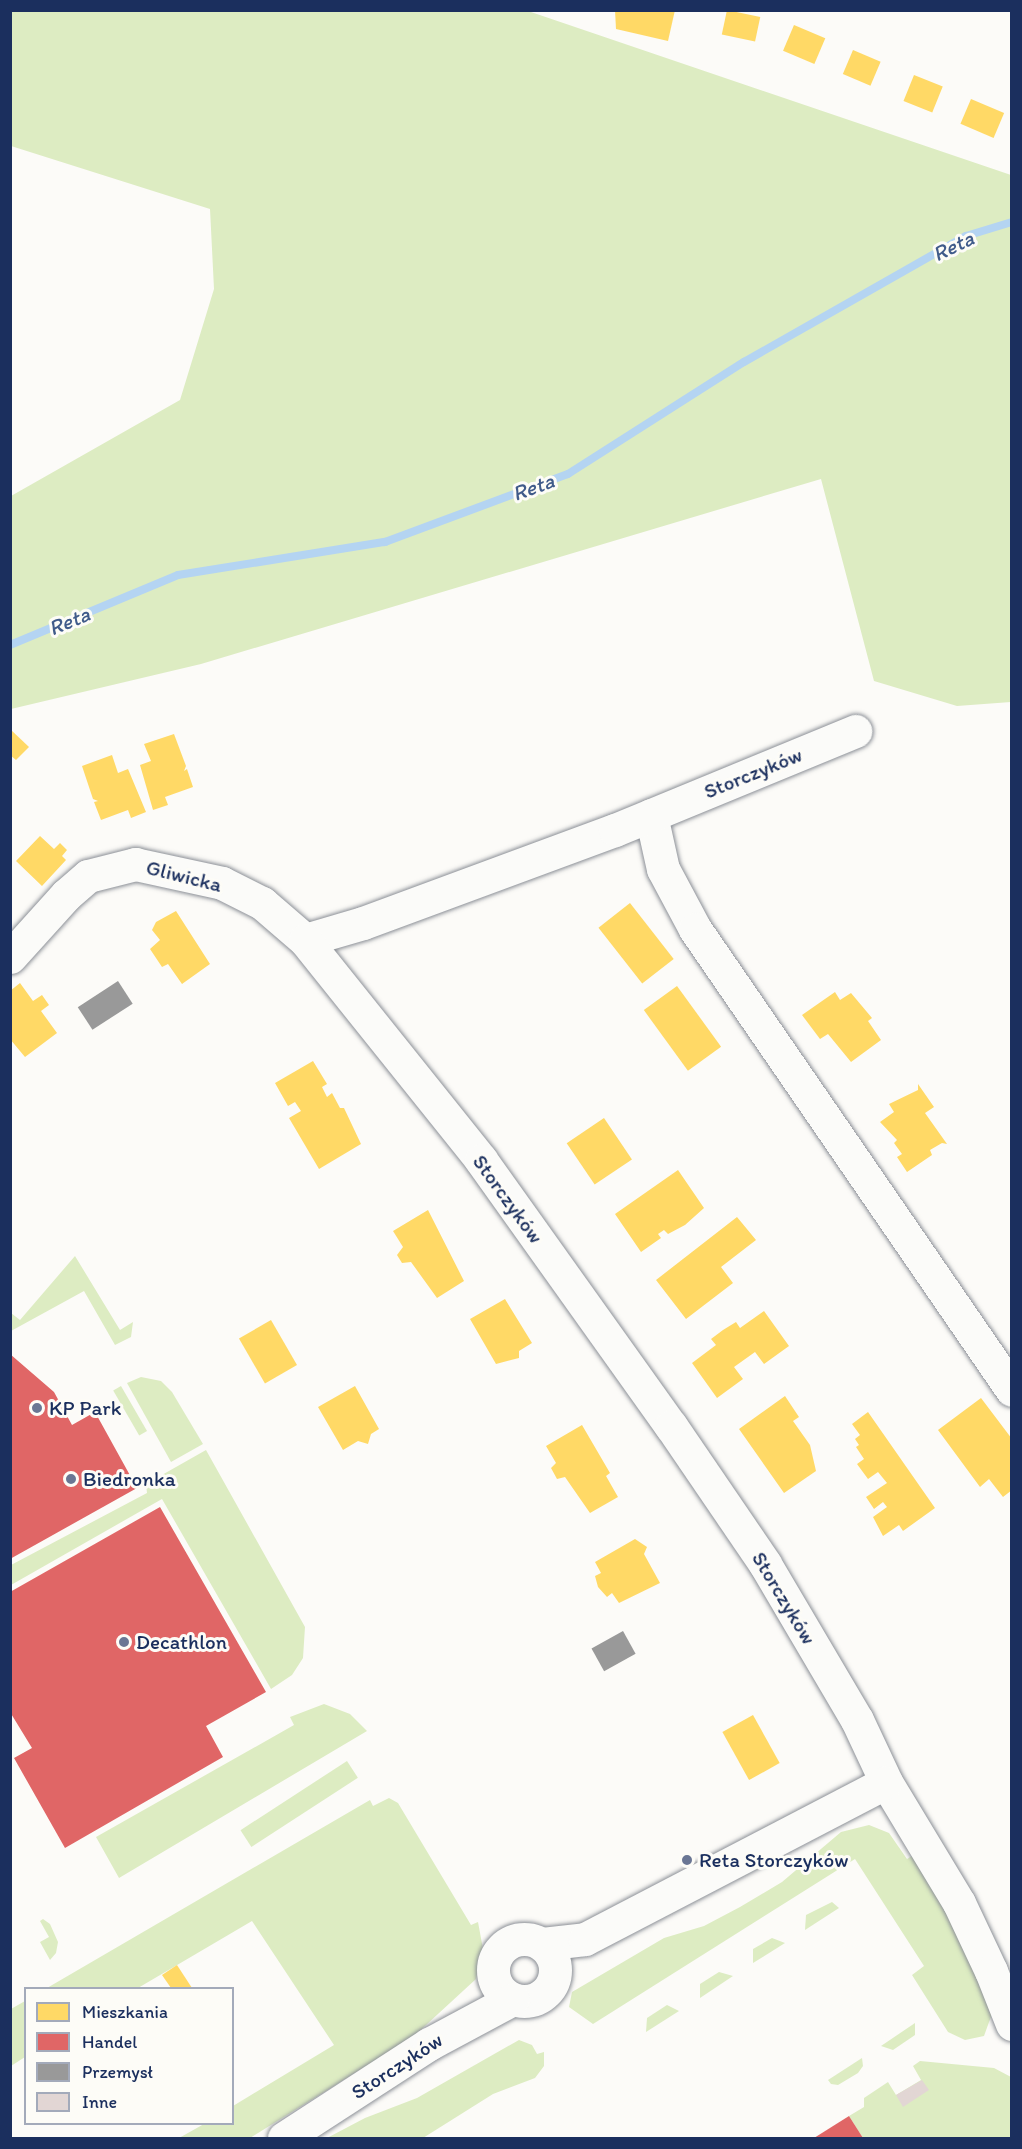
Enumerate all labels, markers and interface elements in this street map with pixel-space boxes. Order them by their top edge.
water label: Reta [928,225,978,267]
water label: Reta [508,467,558,507]
water label: Reta [44,600,94,642]
street label: Storczyków [700,742,806,804]
street label: Gliwicka [144,854,224,898]
street label: Storczyków [467,1150,549,1248]
place label: KP Park [49,1395,120,1421]
marker: KP Park [30,1401,44,1415]
place label: Biedronka [83,1466,176,1492]
marker: Biedronka [64,1472,78,1486]
street label: Storczyków [746,1547,822,1649]
place label: Decathlon [136,1629,227,1655]
marker: Decathlon [117,1635,131,1649]
place label: Reta Storczyków [699,1847,848,1873]
marker: Reta Storczyków [680,1853,694,1867]
legend [24,1987,234,2125]
text: Mieszkania [82,2001,168,2023]
street label: Storczyków [347,2027,447,2105]
text: Handel [82,2031,137,2053]
text: Przemysł [82,2061,153,2083]
text: Inne [82,2091,117,2113]

